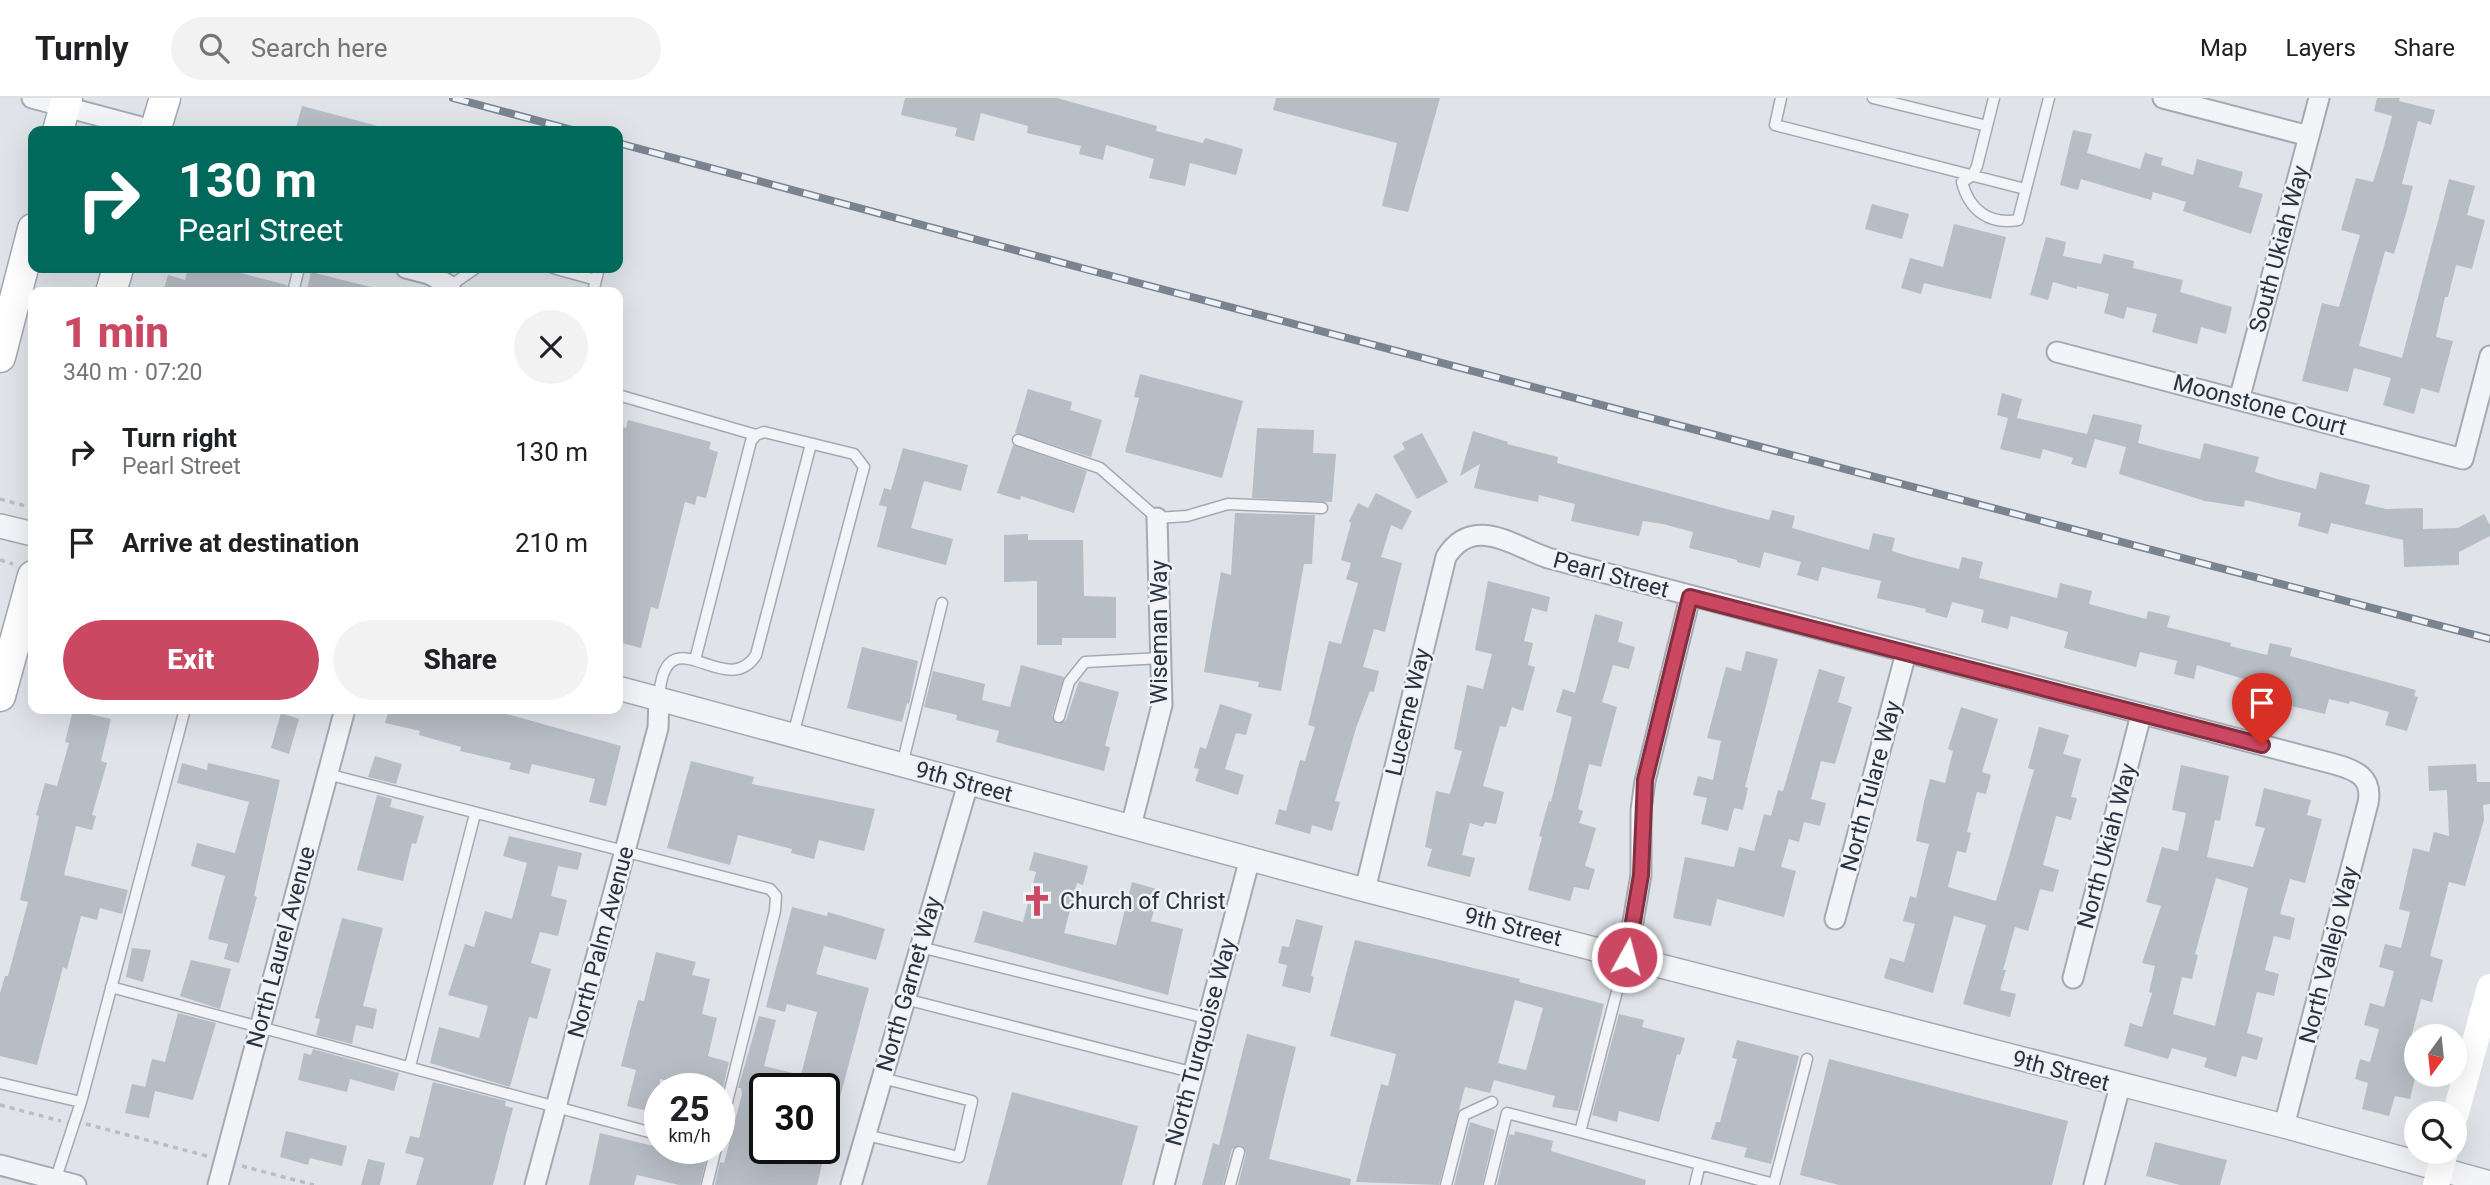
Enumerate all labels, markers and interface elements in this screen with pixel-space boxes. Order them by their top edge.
search box [171,17,661,80]
text: Turnly [35,29,129,68]
icon: search [195,29,233,67]
text: Search here [251,33,387,63]
text: Map [2200,34,2248,62]
text: Layers [2286,34,2356,62]
text: Share [2394,34,2455,62]
text: 130 m [178,152,317,209]
icon: right [63,154,154,245]
street label: South Ukiah Way [2244,162,2314,335]
text: Pearl Street [178,211,343,249]
text: 1 min [63,308,169,357]
button: close [514,310,588,384]
text: 340 m · 07:20 [63,359,202,386]
street label: Moonstone Court [2170,369,2350,441]
text: Turn right [122,423,237,453]
icon: right [63,433,101,471]
text: 130 m [515,437,588,467]
text: Pearl Street [122,453,241,480]
icon: arrive [63,524,101,562]
text: Arrive at destination [122,528,359,558]
text: 210 m [515,528,588,558]
street label: Pearl Street [1550,547,1672,603]
street label: Wiseman Way [1146,560,1173,704]
button: Exit [63,620,319,700]
button: Share [333,620,588,700]
street label: Lucerne Way [1380,645,1436,779]
pin [2232,673,2292,745]
icon: arrive [2243,684,2281,722]
street label: North Tulare Way [1835,698,1907,874]
street label: 9th Street [912,756,1016,808]
street label: North Ukiah Way [2072,760,2142,932]
street label: North Laurel Avenue [241,843,321,1051]
street label: North Palm Avenue [562,843,640,1041]
street label: North Vallejo Way [2294,864,2364,1046]
church icon: Church of Christ [1020,884,1054,918]
place label: Church of Christ [1060,888,1226,915]
street label: North Garnet Way [871,893,947,1075]
street label: 9th Street [1461,902,1565,952]
position arrow [1590,920,1664,994]
street label: North Turquoise Way [1160,935,1242,1149]
north arrow [2404,1024,2468,1087]
map controls [2404,1024,2467,1164]
street label: 9th Street [2009,1045,2113,1097]
speed limit sign: 30 [749,1073,840,1164]
text: 25 [669,1089,710,1130]
button: search [2404,1101,2467,1164]
text: km/h [668,1125,711,1146]

